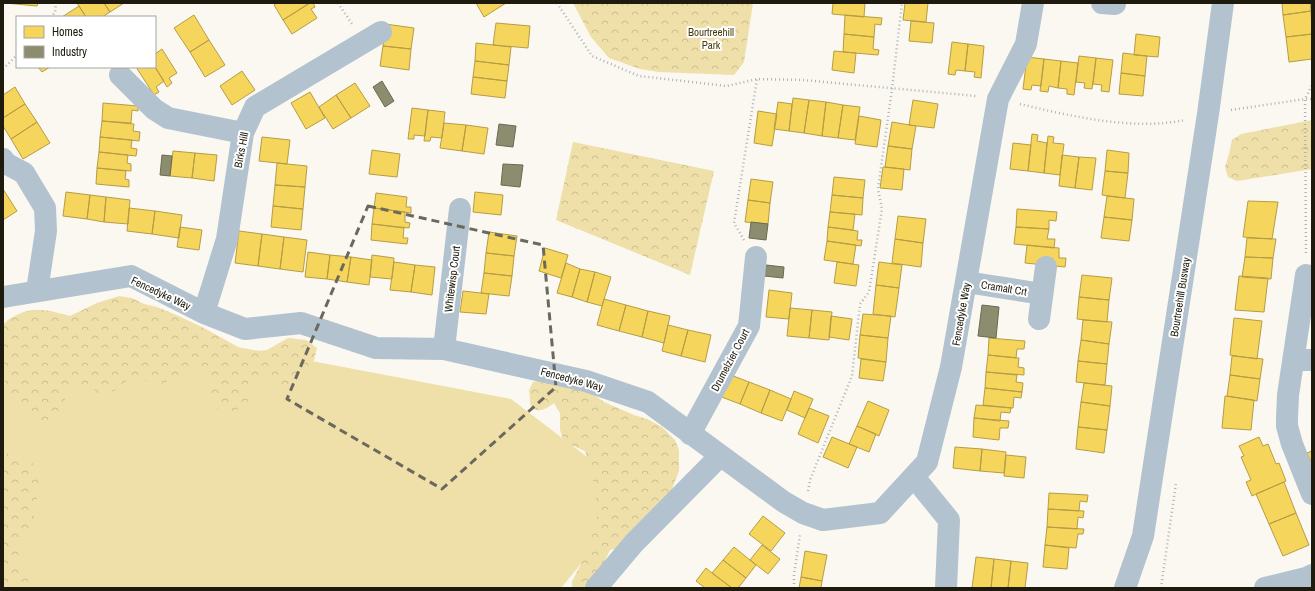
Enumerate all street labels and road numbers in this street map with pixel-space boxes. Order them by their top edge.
street label: Birks Hill [231,131,251,169]
street label: Whitewisp Court [441,245,463,313]
street label: Bourtreehill Busway [1167,256,1193,338]
street label: Fencedyke Way [129,273,193,313]
street label: Cramalt Crt [980,277,1028,299]
street label: Fencedyke Way [949,281,974,347]
street label: Drumelzier Court [708,326,753,394]
street label: Fencedyke Way [539,364,605,394]

